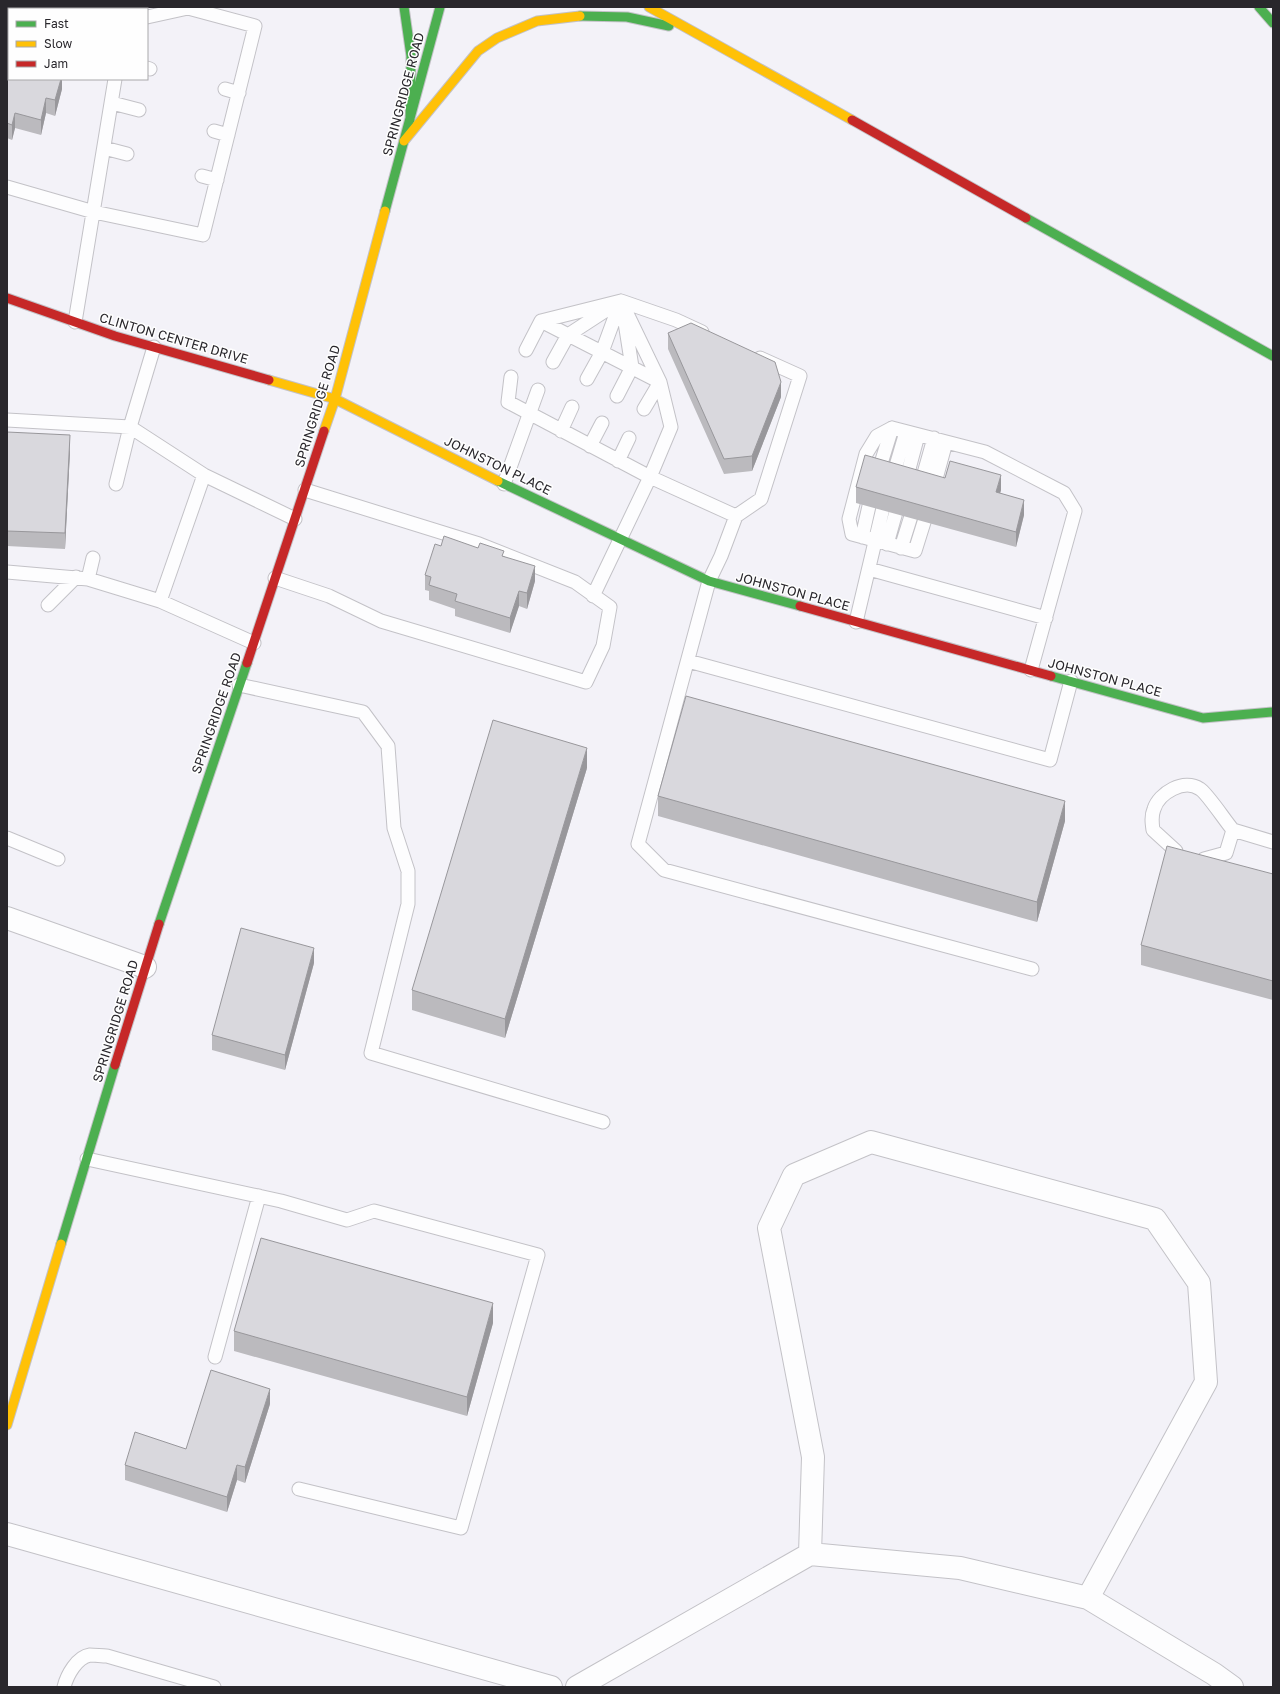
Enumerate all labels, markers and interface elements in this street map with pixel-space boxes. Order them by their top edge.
legend [8,8,148,80]
text: Fast [44,16,69,31]
street label: SPRINGRIDGE ROAD [379,31,427,157]
text: Slow [44,36,72,51]
text: Jam [44,56,68,71]
street label: CLINTON CENTER DRIVE [98,309,250,367]
street label: SPRINGRIDGE ROAD [291,343,343,469]
street label: JOHNSTON PLACE [442,432,554,498]
street label: JOHNSTON PLACE [734,568,852,614]
street label: SPRINGRIDGE ROAD [188,650,244,776]
street label: JOHNSTON PLACE [1046,654,1164,700]
street label: SPRINGRIDGE ROAD [89,958,141,1084]

